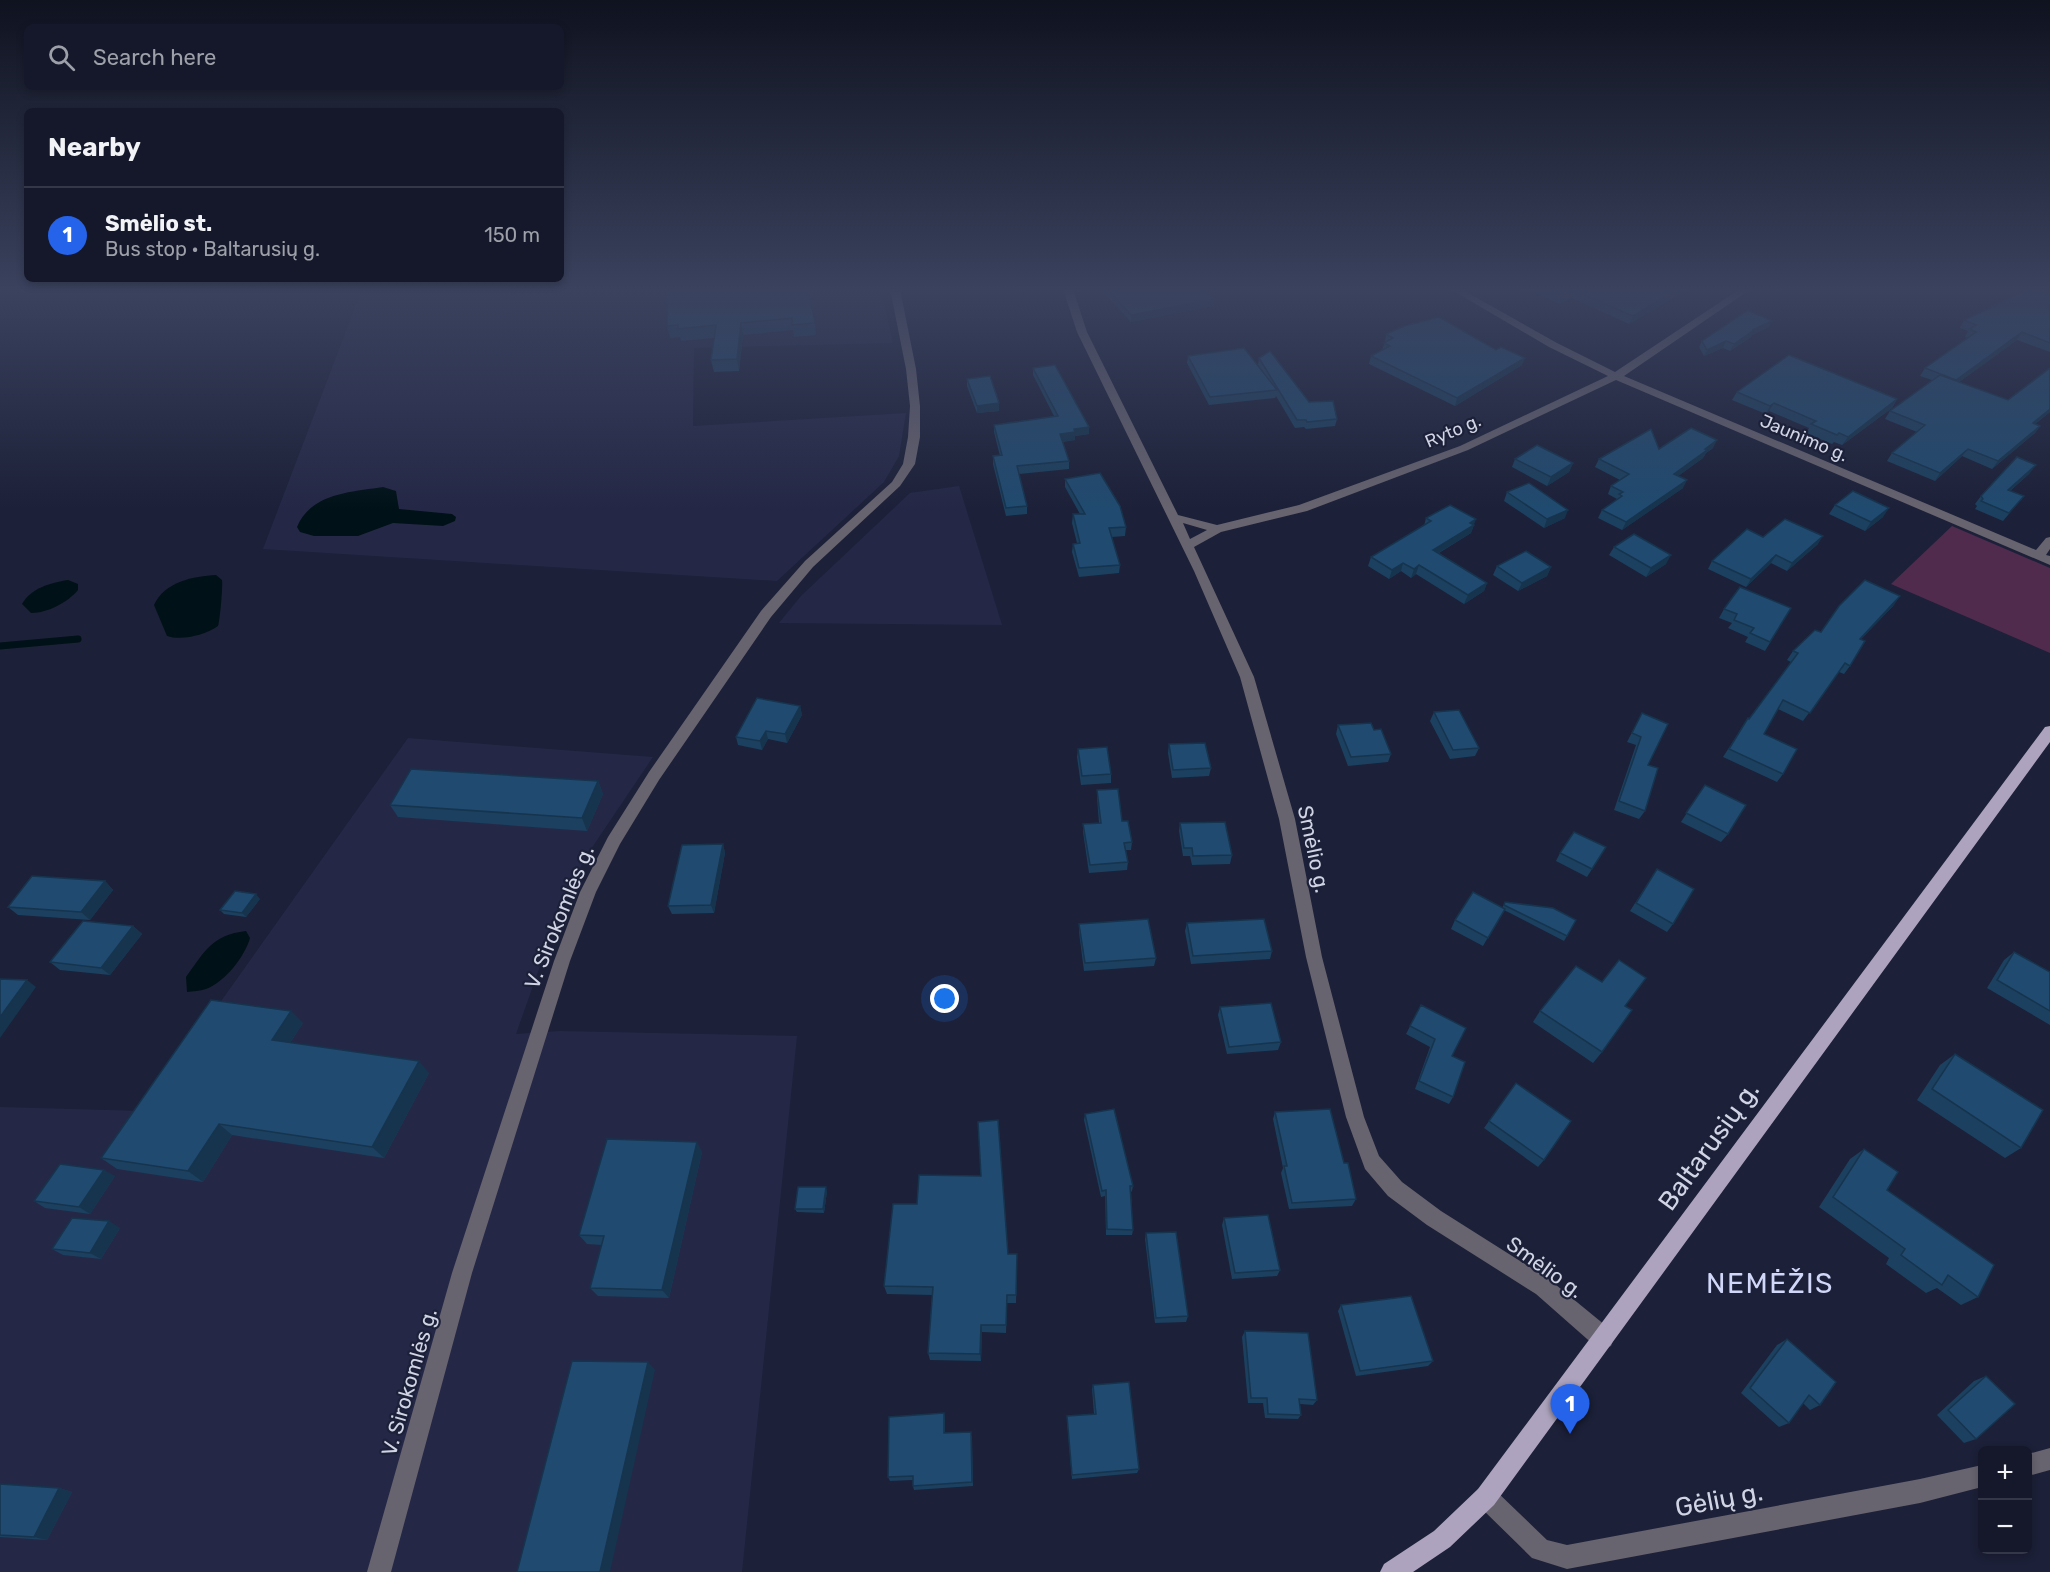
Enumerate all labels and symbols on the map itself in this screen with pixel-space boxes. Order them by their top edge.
street label: Ryto g. [1422,409,1484,453]
street label: Jaunimo g. [1757,410,1851,466]
street label: Smėlio g. [1293,803,1335,895]
street label: V. Sirokomlės g. [519,842,599,992]
your location [930,984,959,1013]
street label: Baltarusių g. [1652,1076,1766,1216]
street label: Smėlio g. [1502,1231,1588,1303]
district label: NEMĖŽIS [1706,1267,1834,1300]
street label: V. Sirokomlės g. [376,1305,442,1459]
pin: 1 [1550,1384,1590,1434]
street label: Gėlių g. [1672,1476,1766,1524]

